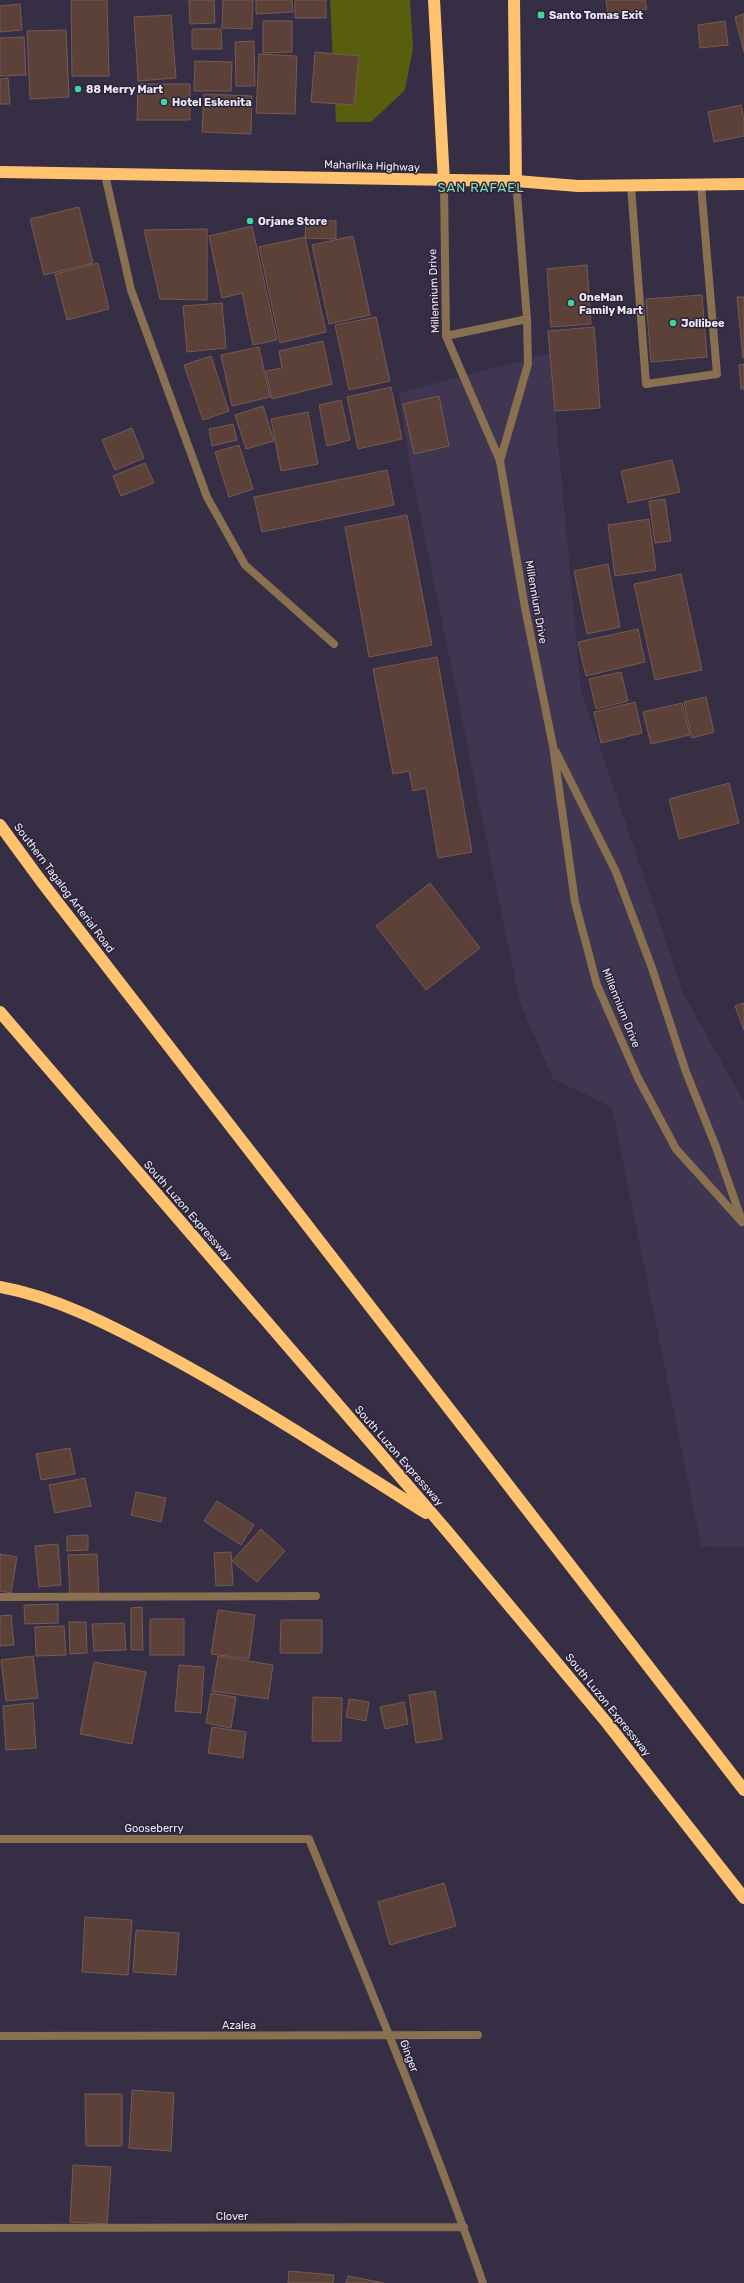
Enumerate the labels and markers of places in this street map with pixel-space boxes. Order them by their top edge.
place label: Santo Tomas Exit [549,9,643,22]
marker: Santo Tomas Exit [536,10,546,20]
place label: 88 Merry Mart [86,83,163,96]
marker: 88 Merry Mart [73,84,83,94]
place label: Hotel Eskenita [172,96,252,109]
marker: Hotel Eskenita [159,97,169,107]
place label: Orjane Store [258,215,328,228]
marker: Orjane Store [245,216,255,226]
place label: OneMan Family Mart [579,291,643,317]
marker: OneMan Family Mart [566,298,576,308]
place label: Jollibee [681,317,725,330]
marker: Jollibee [668,318,678,328]

